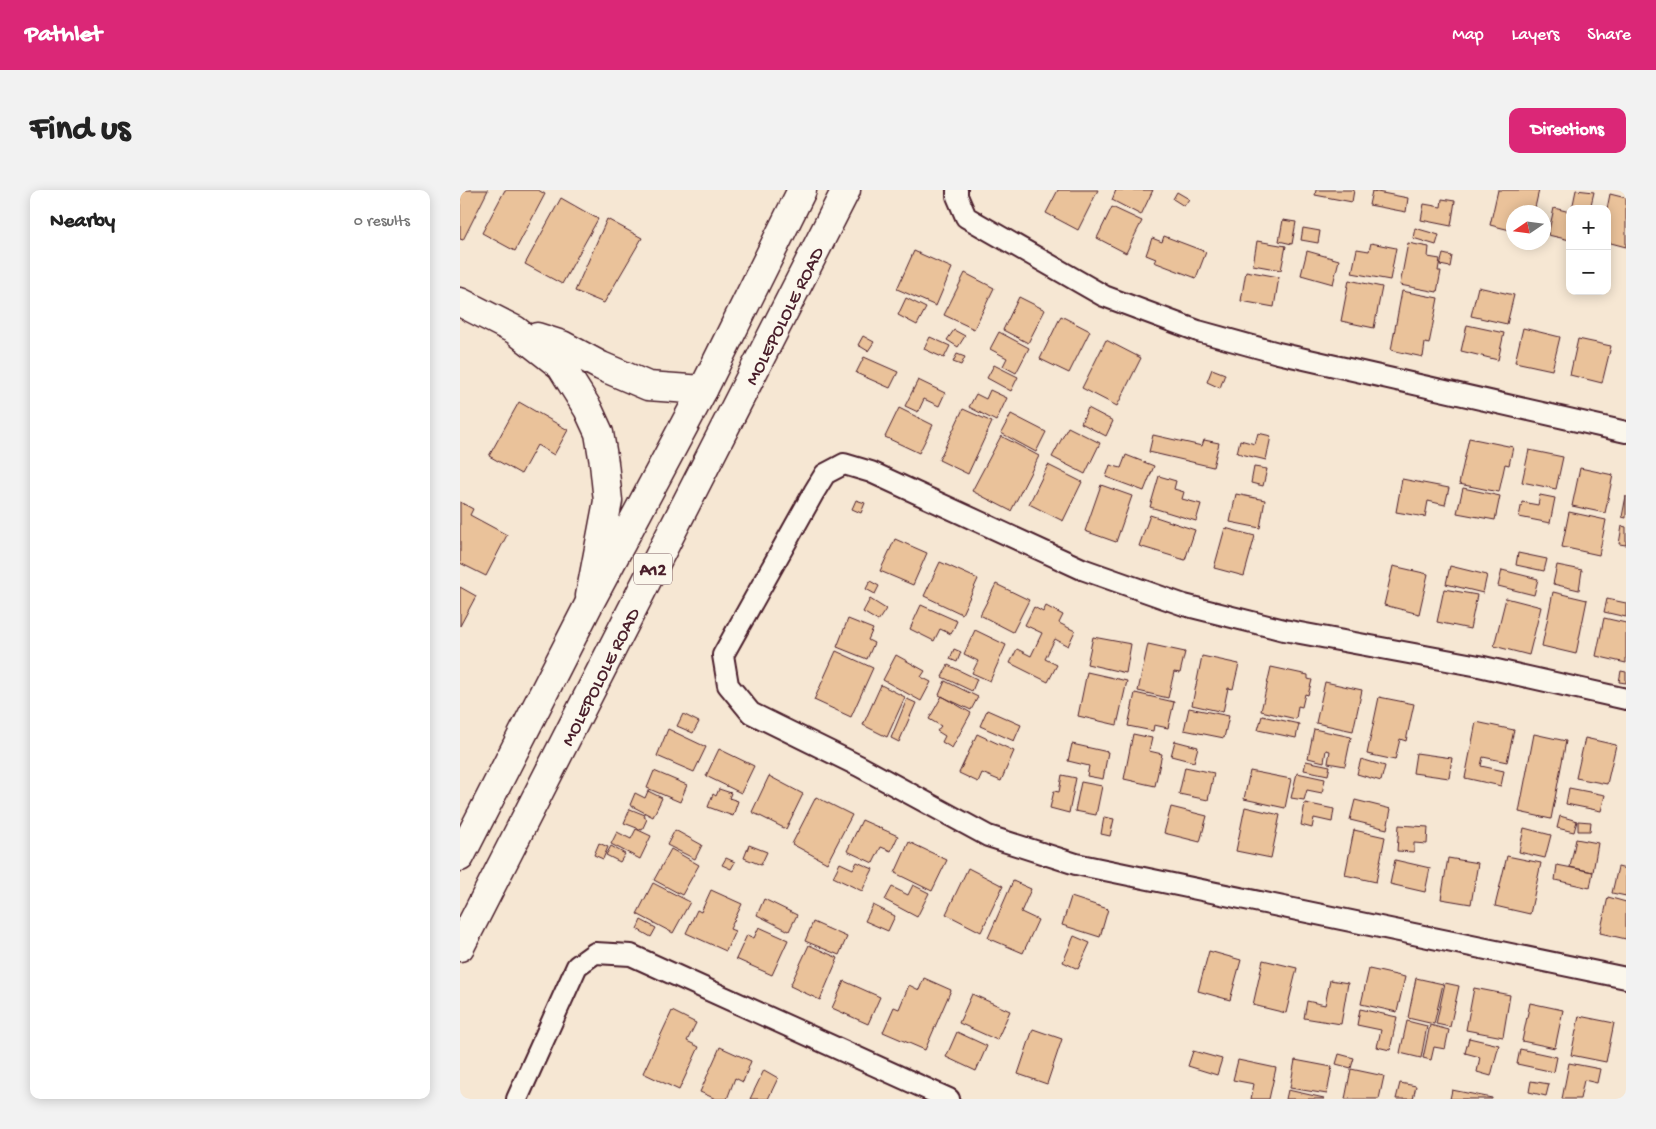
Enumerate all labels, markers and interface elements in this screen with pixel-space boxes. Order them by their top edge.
text: Pathlet [25,21,102,50]
text: Map [1452,25,1484,46]
text: Layers [1512,25,1559,46]
text: Share [1587,25,1631,46]
button: Directions [1509,108,1626,153]
text: Find us [30,110,130,151]
north arrow [1506,205,1551,250]
map controls [1566,205,1611,295]
button: + [1566,205,1611,250]
text: Nearby [50,210,115,235]
text: 0 results [354,213,410,232]
street label: MOLEPOLOLE ROAD [741,243,831,390]
button: − [1566,250,1611,295]
road number: A12 [634,554,672,584]
street label: MOLEPOLOLE ROAD [557,604,647,751]

